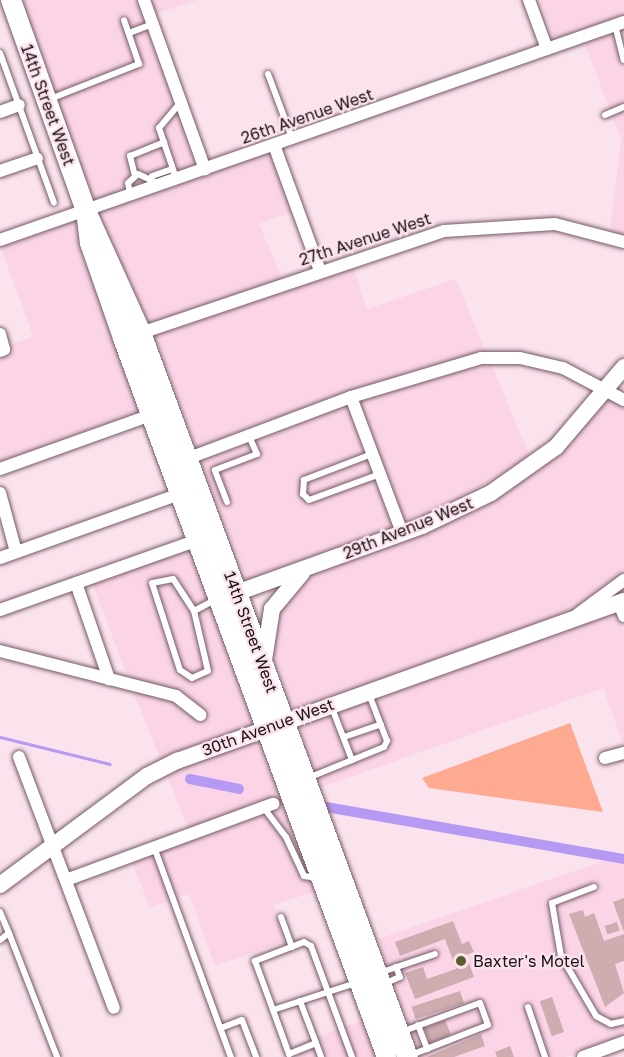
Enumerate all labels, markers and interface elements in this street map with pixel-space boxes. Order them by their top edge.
street label: 14th Street West [17,42,79,168]
street label: 26th Avenue West [238,84,376,148]
street label: 27th Avenue West [297,209,433,269]
street label: 29th Avenue West [340,493,476,563]
street label: 14th Street West [220,569,282,695]
street label: 30th Avenue West [199,694,337,760]
place label: Baxter's Motel [473,951,585,971]
marker: Baxter's Motel [454,954,468,968]

